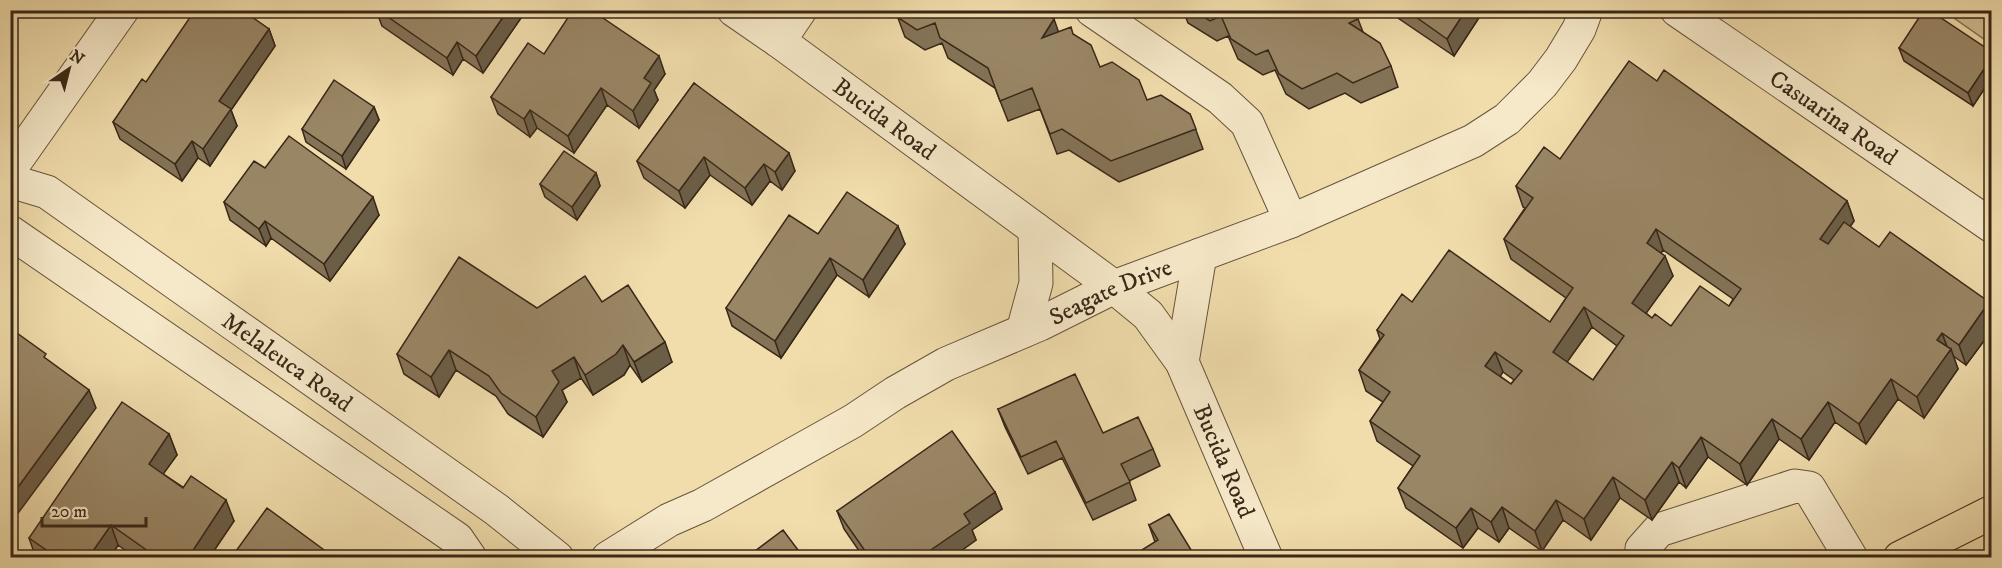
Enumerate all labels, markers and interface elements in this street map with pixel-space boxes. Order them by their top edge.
north arrow [39,39,99,99]
text: N [66,46,88,69]
street label: Casuarina Road [1763,64,1903,173]
street label: Bucida Road [827,72,942,167]
street label: Seagate Drive [1045,253,1176,333]
street label: Melaleuca Road [216,306,358,419]
street label: Bucida Road [1186,400,1261,523]
scale bar [42,490,146,528]
text: 20 m [51,501,87,523]

